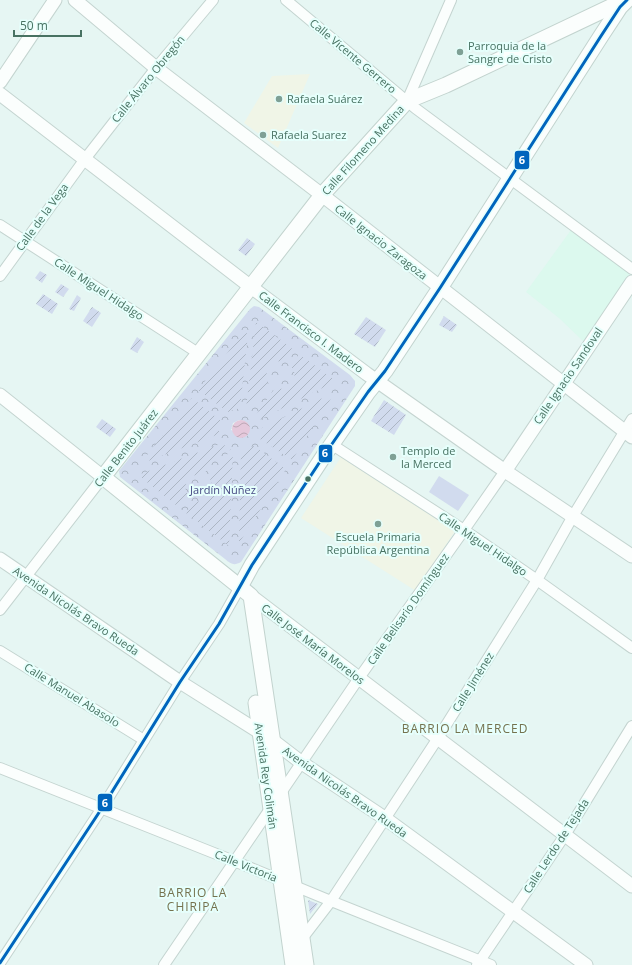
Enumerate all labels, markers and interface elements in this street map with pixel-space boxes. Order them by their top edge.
scale bar [14,12,81,38]
street label: Calle Vicente Gerrero [307,15,400,96]
text: 50 m [20,17,48,34]
street label: Calle Álvaro Obregón [108,32,187,125]
place label: Parroquia de la Sangre de Cristo [468,38,553,66]
marker: Parroquia de la Sangre de Cristo [455,47,465,57]
place label: Rafaela Suárez [287,91,362,106]
marker: Rafaela Suárez [274,94,284,104]
street label: Calle Filomeno Medina [318,101,407,198]
place label: Rafaela Suarez [271,127,346,142]
marker: Rafaela Suarez [258,130,268,140]
line badge: 6 [514,150,530,170]
text: 6 [519,152,525,167]
street label: Calle de la Vega [12,180,71,253]
street label: Calle Ignacio Zaragoza [332,201,431,283]
street label: Calle Miguel Hidalgo [52,254,147,323]
street label: Calle Francisco I. Madero [256,287,367,376]
street label: Calle Ignacio Sandoval [530,324,606,427]
street label: Calle Benito Juárez [90,405,161,490]
place label: Templo de la Merced [401,443,455,471]
line badge: 6 [318,444,333,463]
text: 6 [322,445,328,460]
marker: Templo de la Merced [388,452,398,462]
unlabelled marker [303,474,313,484]
park label: Jardín Núñez [189,482,256,497]
street label: Calle Miguel Hidalgo [436,508,531,579]
marker: Escuela Primaria República Argentina [373,519,383,529]
place label: Escuela Primaria República Argentina [327,529,429,557]
street label: Calle Belisario Domínguez [363,550,452,667]
street label: Avenida Nicolás Bravo Rueda [10,563,142,658]
street label: Calle José María Morelos [259,600,368,687]
street label: Calle Jiménez [448,649,497,714]
street label: Calle Manuel Abasolo [22,659,123,730]
district label: BARRIO LA MERCED [402,720,528,737]
street label: Avenida Rey Colimán [252,722,281,830]
street label: Avenida Nicolás Bravo Rueda [280,743,411,840]
line badge: 6 [97,793,113,812]
text: 6 [102,795,108,810]
street label: Calle Lerdo de Tejada [519,796,592,896]
street label: Calle Victoria [213,846,280,885]
district label: BARRIO LA CHIRIPA [159,884,227,915]

